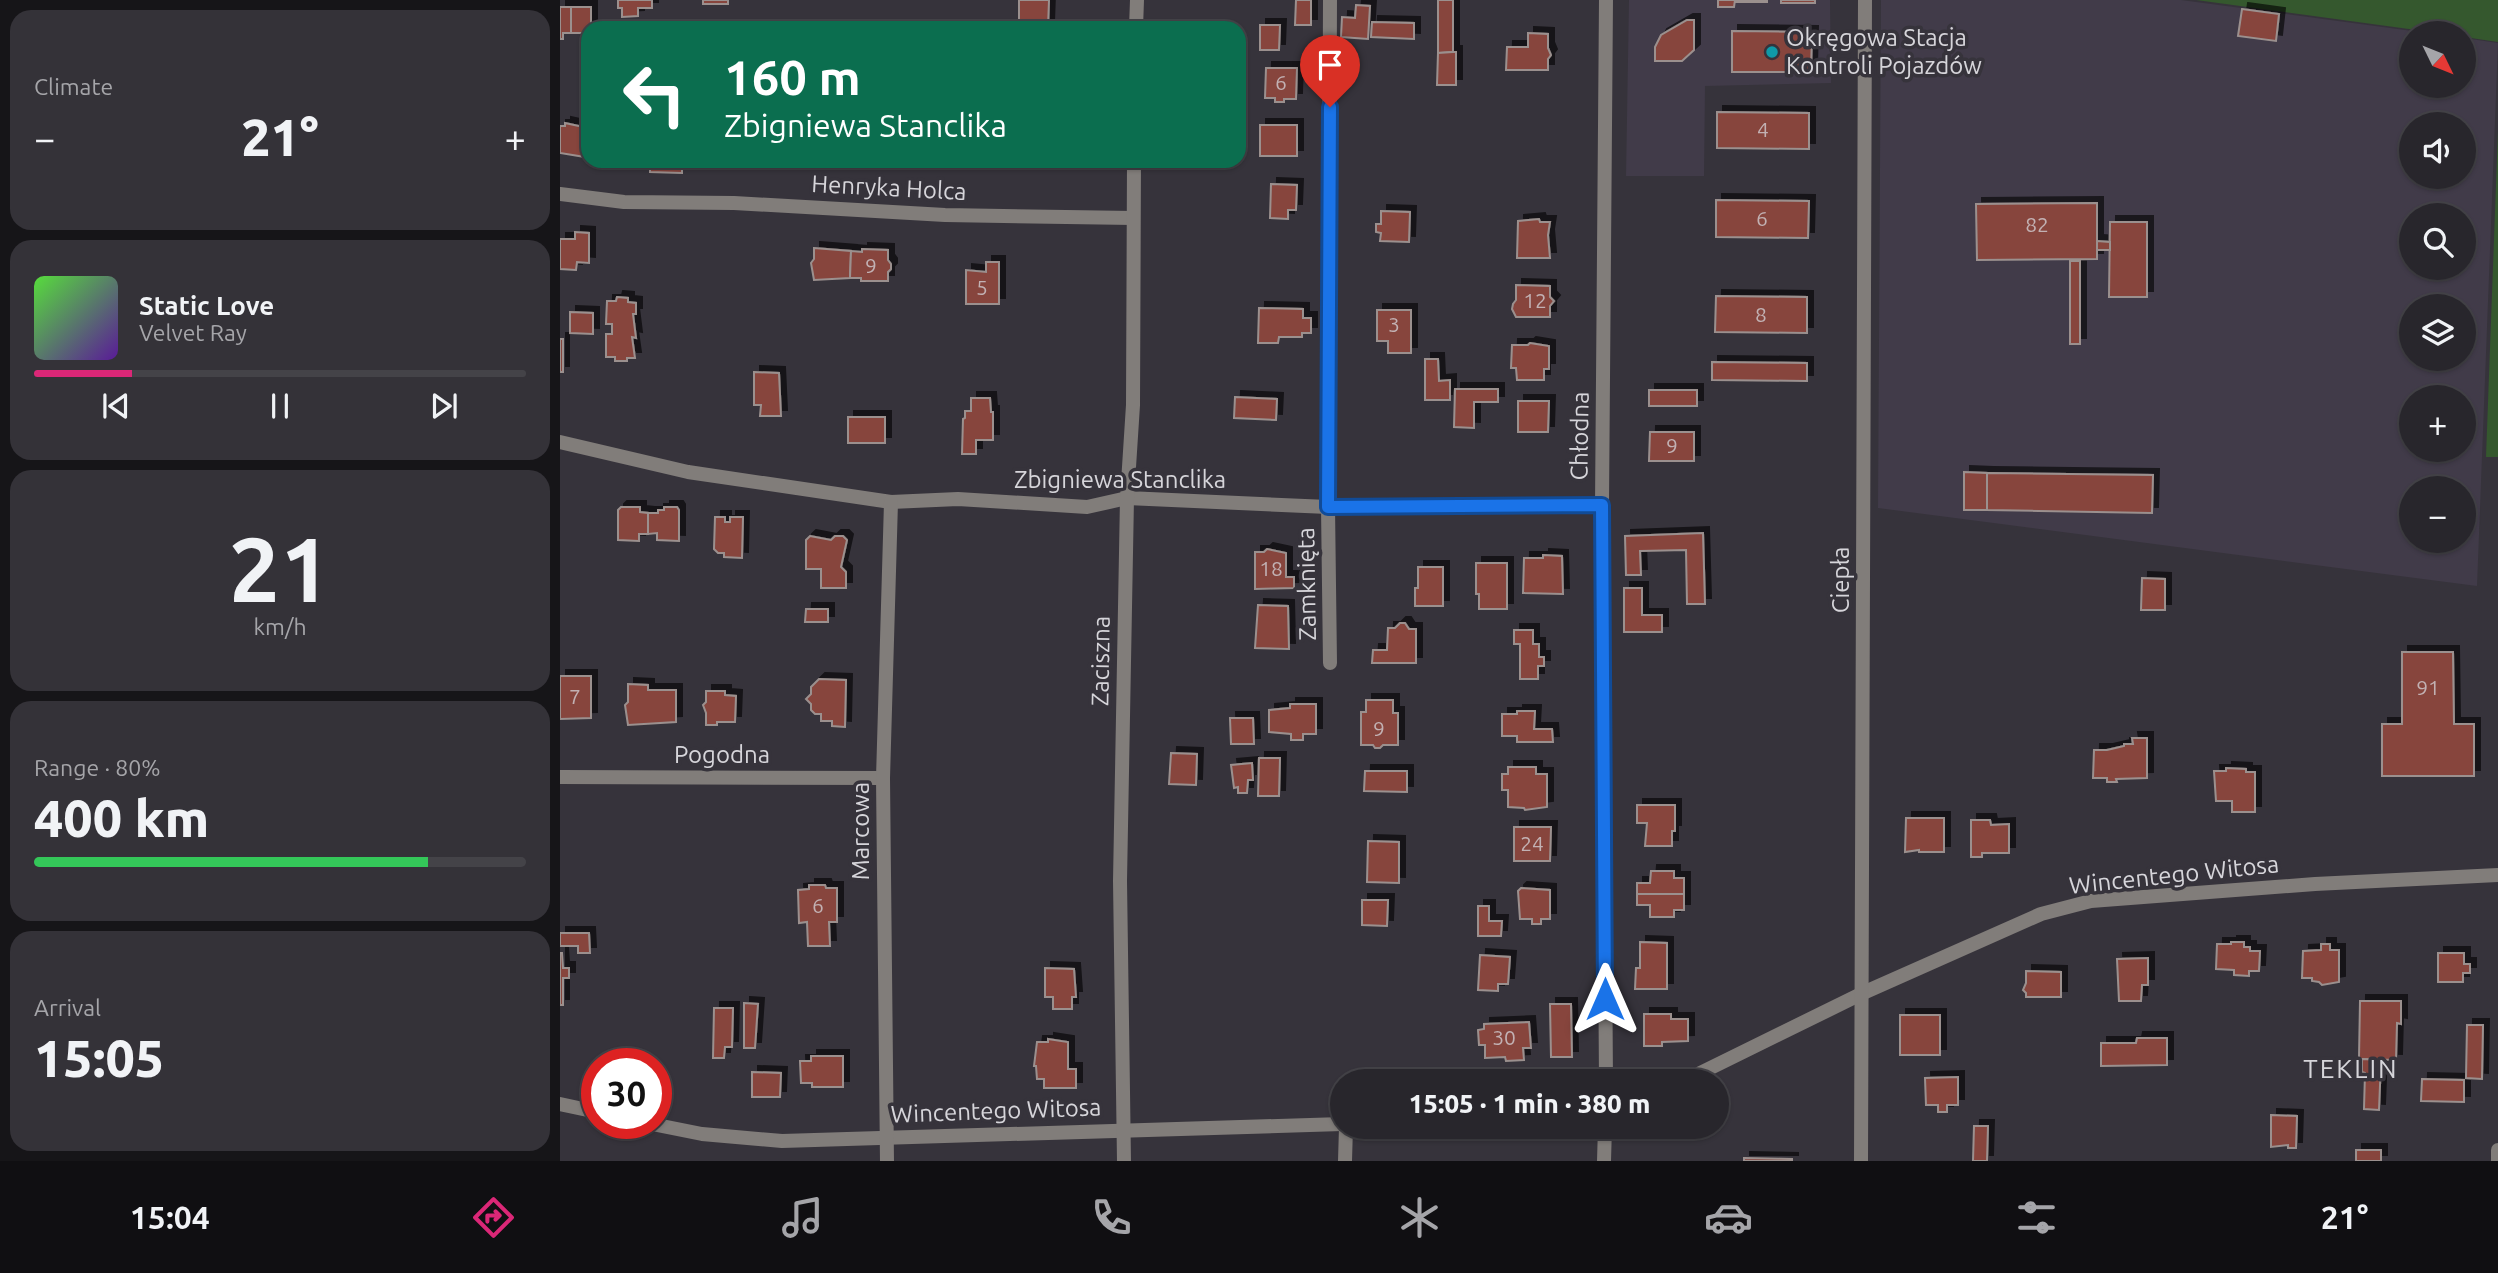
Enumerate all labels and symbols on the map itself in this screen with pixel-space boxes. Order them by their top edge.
north arrow [2399,21,2476,98]
place label: Okręgowa Stacja Kontroli Pojazdów [1786,24,1982,79]
pin [1300,35,1360,107]
marker: Okręgowa Stacja Kontroli Pojazdów [1764,44,1780,60]
house number: 6 [1275,70,1287,94]
house number: 4 [1757,117,1769,141]
street label: Henryka Holca [811,170,967,205]
house number: 6 [1756,206,1768,230]
house number: 82 [2025,212,2049,236]
house number: 9 [865,253,877,277]
house number: 5 [976,275,988,299]
house number: 12 [1523,288,1547,312]
house number: 8 [1755,302,1767,326]
house number: 3 [1388,312,1400,336]
street label: Chłodna [1565,391,1594,481]
house number: 9 [1666,433,1678,457]
street label: Zbigniewa Stanclika [1014,466,1226,493]
street label: Zamknięta [1292,527,1321,641]
street label: Ciepła [1827,547,1854,613]
house number: 18 [1259,556,1283,580]
street label: Zaciszna [1086,616,1115,706]
house number: 91 [2416,675,2440,699]
house number: 7 [569,684,581,708]
house number: 9 [1373,716,1385,740]
street label: Pogodna [674,741,770,768]
street label: Marcowa [847,782,874,880]
house number: 24 [1520,831,1544,855]
street label: Wincentego Witosa [2068,850,2280,899]
house number: 6 [812,893,824,917]
position arrow [1568,962,1642,1036]
house number: 30 [1492,1025,1516,1049]
speed limit sign: 30 [581,1048,672,1139]
district label: TEKLIN [2303,1054,2399,1083]
street label: Wincentego Witosa [890,1093,1102,1128]

